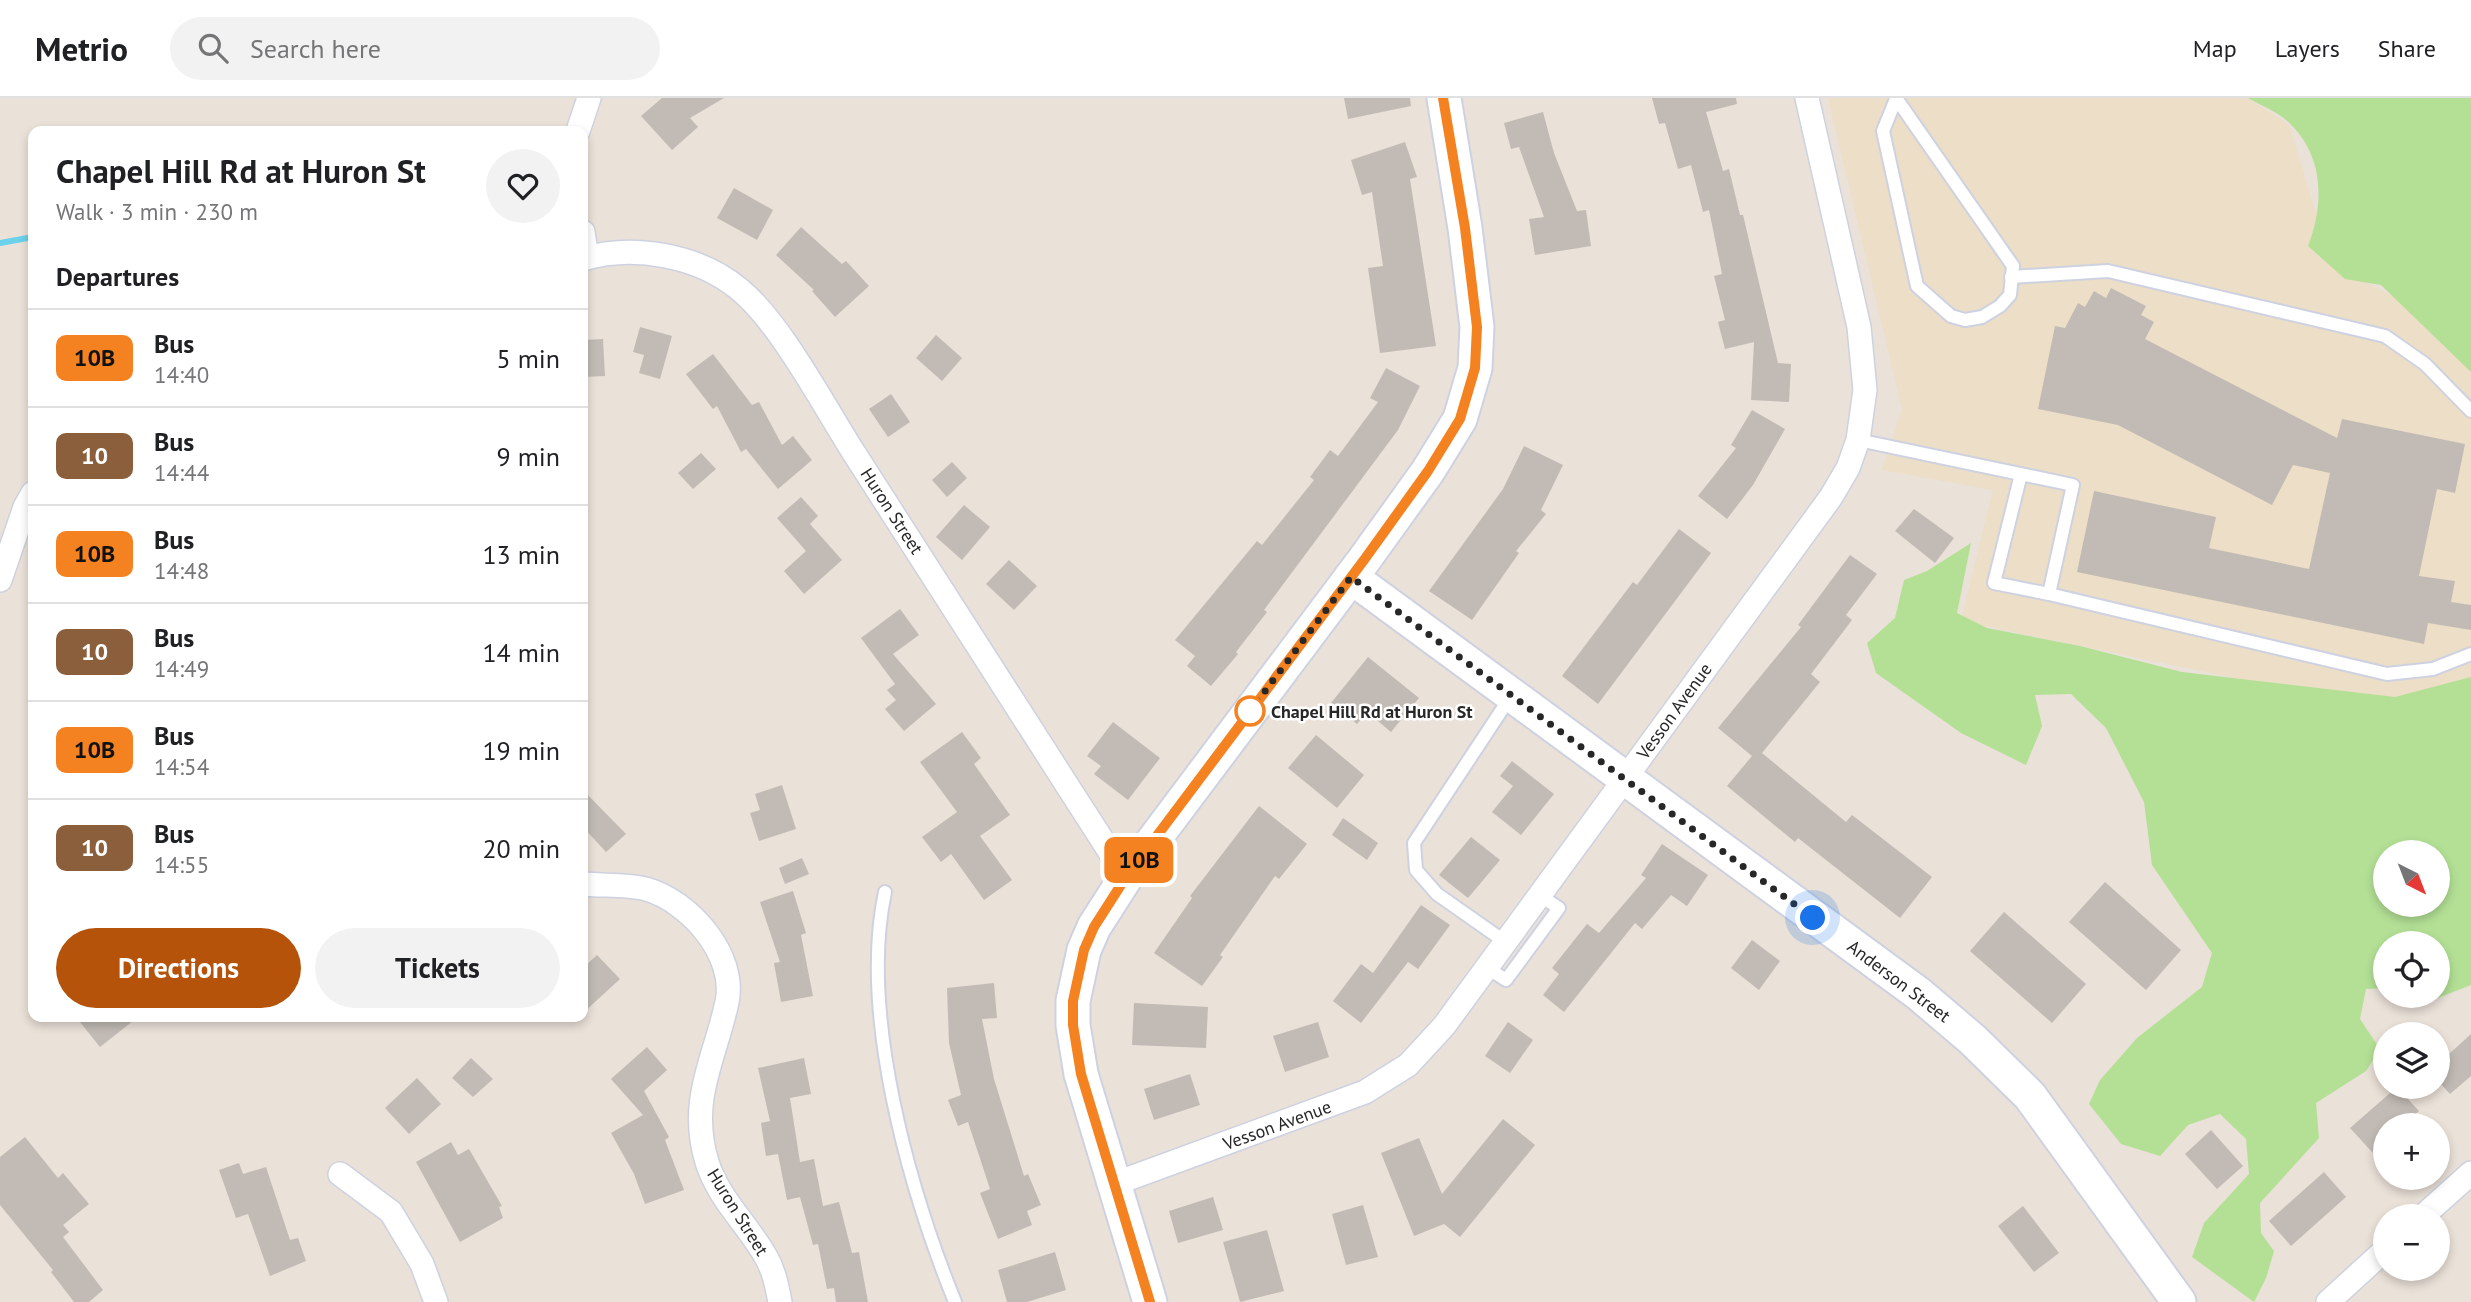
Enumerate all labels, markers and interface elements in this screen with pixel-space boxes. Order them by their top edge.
search box [170,17,660,80]
text: Metrio [35,27,128,70]
icon: search [194,29,232,67]
text: Search here [250,32,381,65]
text: Map [2193,33,2237,64]
text: Layers [2275,33,2340,64]
text: Share [2378,33,2436,64]
text: Chapel Hill Rd at Huron St [56,149,426,192]
button: heart [486,149,560,223]
text: Walk · 3 min · 230 m [56,197,258,226]
text: Departures [56,260,179,293]
text: Bus [154,327,194,360]
text: 10B [74,342,115,373]
text: 5 min [497,342,560,375]
text: 14:40 [154,360,209,389]
text: Bus [154,425,194,458]
text: 10 [81,440,108,471]
text: 9 min [497,440,560,473]
text: 14:44 [154,458,209,487]
street label: Huron Street [856,464,928,558]
text: Bus [154,523,194,556]
text: 10B [74,538,115,569]
text: 13 min [482,538,560,571]
text: 14:48 [154,556,209,585]
text: Bus [154,621,194,654]
text: 10 [81,636,108,667]
text: 14 min [482,636,560,669]
text: 14:49 [154,654,209,683]
street label: Vesson Avenue [1631,658,1717,764]
marker: Chapel Hill Rd at Huron St [1235,696,1265,726]
place label: Chapel Hill Rd at Huron St [1271,700,1473,723]
text: Bus [154,719,194,752]
text: 10B [74,734,115,765]
text: 19 min [482,734,560,767]
text: 14:54 [154,752,209,781]
text: Bus [154,817,194,850]
text: 10 [81,832,108,863]
text: 20 min [482,832,560,865]
line badge: 10B [1099,837,1179,883]
north arrow [2373,840,2450,917]
map controls [2373,840,2450,1281]
text: 10B [1118,844,1160,875]
text: 14:55 [154,850,209,879]
your location [1795,900,1830,935]
button: Directions [56,928,301,1008]
button: Tickets [315,928,560,1008]
button: locate [2373,931,2450,1008]
street label: Anderson Street [1843,935,1955,1027]
button: layers [2373,1022,2450,1099]
street label: Vesson Avenue [1219,1095,1334,1156]
button: + [2373,1113,2450,1190]
street label: Huron Street [702,1164,774,1260]
button: − [2373,1204,2450,1281]

